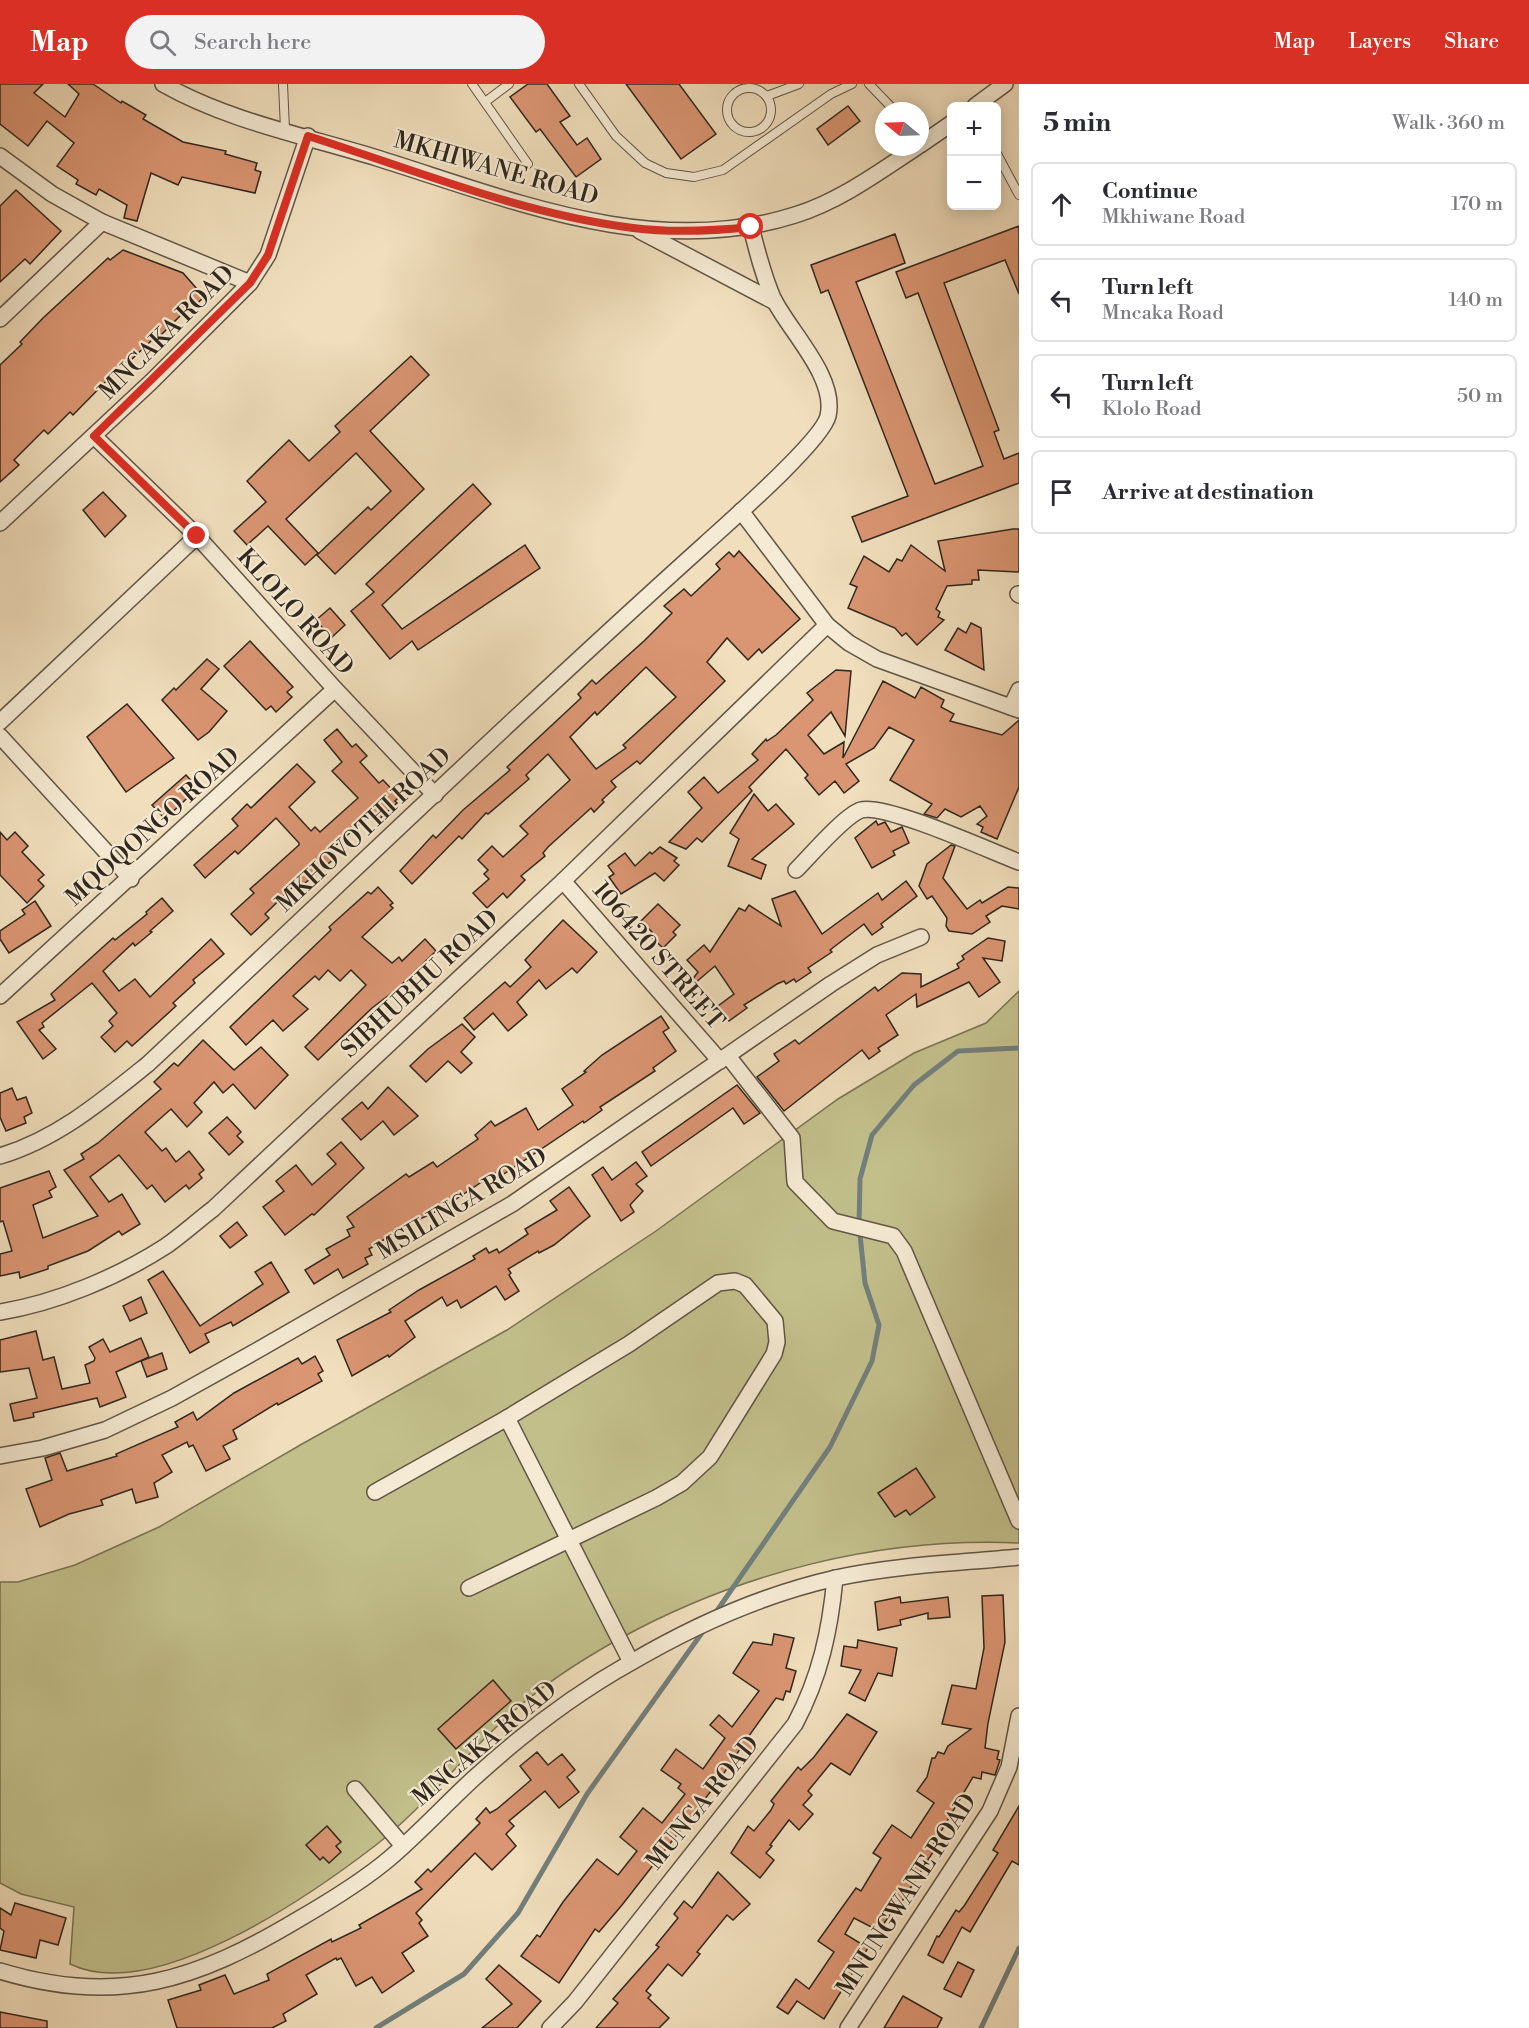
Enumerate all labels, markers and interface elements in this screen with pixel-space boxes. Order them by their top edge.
search box [125,15,545,69]
text: Map [30,25,89,60]
icon: search [146,26,179,59]
text: Search here [194,29,311,56]
text: Map [1274,29,1315,55]
text: Layers [1348,29,1411,55]
text: Share [1444,29,1499,55]
north arrow [875,102,929,156]
map controls [947,102,1001,210]
button: + [947,102,1001,156]
text: 5 min [1043,107,1111,139]
text: Walk · 360 m [1392,111,1505,136]
street label: MKHIWANE ROAD [390,125,602,213]
button: − [947,156,1001,210]
text: Continue [1102,178,1198,205]
icon: ahead [1045,188,1078,221]
text: 170 m [1451,192,1503,217]
text: Mkhiwane Road [1102,205,1245,230]
route start [737,213,763,239]
street label: MNCAKA ROAD [93,259,241,407]
text: Turn left [1102,274,1193,301]
icon: left [1045,284,1078,317]
text: 140 m [1448,288,1503,313]
text: Mncaka Road [1102,301,1224,326]
text: Turn left [1102,370,1193,397]
icon: left [1045,380,1078,413]
text: 50 m [1457,384,1503,409]
text: Klolo Road [1102,397,1201,422]
icon: arrive [1045,476,1078,509]
text: Arrive at destination [1102,479,1314,506]
route end [183,522,209,548]
street label: KLOLO ROAD [230,542,360,682]
street label: MQOQONGO ROAD [60,741,246,913]
street label: MKHOVOTHI ROAD [270,741,458,919]
street label: 106420 STREET [586,876,730,1036]
street label: SIBHUBHU ROAD [335,903,505,1065]
street label: MSILINGA ROAD [371,1141,553,1267]
street label: MNCAKA ROAD [407,1675,563,1813]
street label: MUNGA ROAD [640,1730,766,1876]
street label: MNUNGWANE ROAD [830,1788,984,2002]

